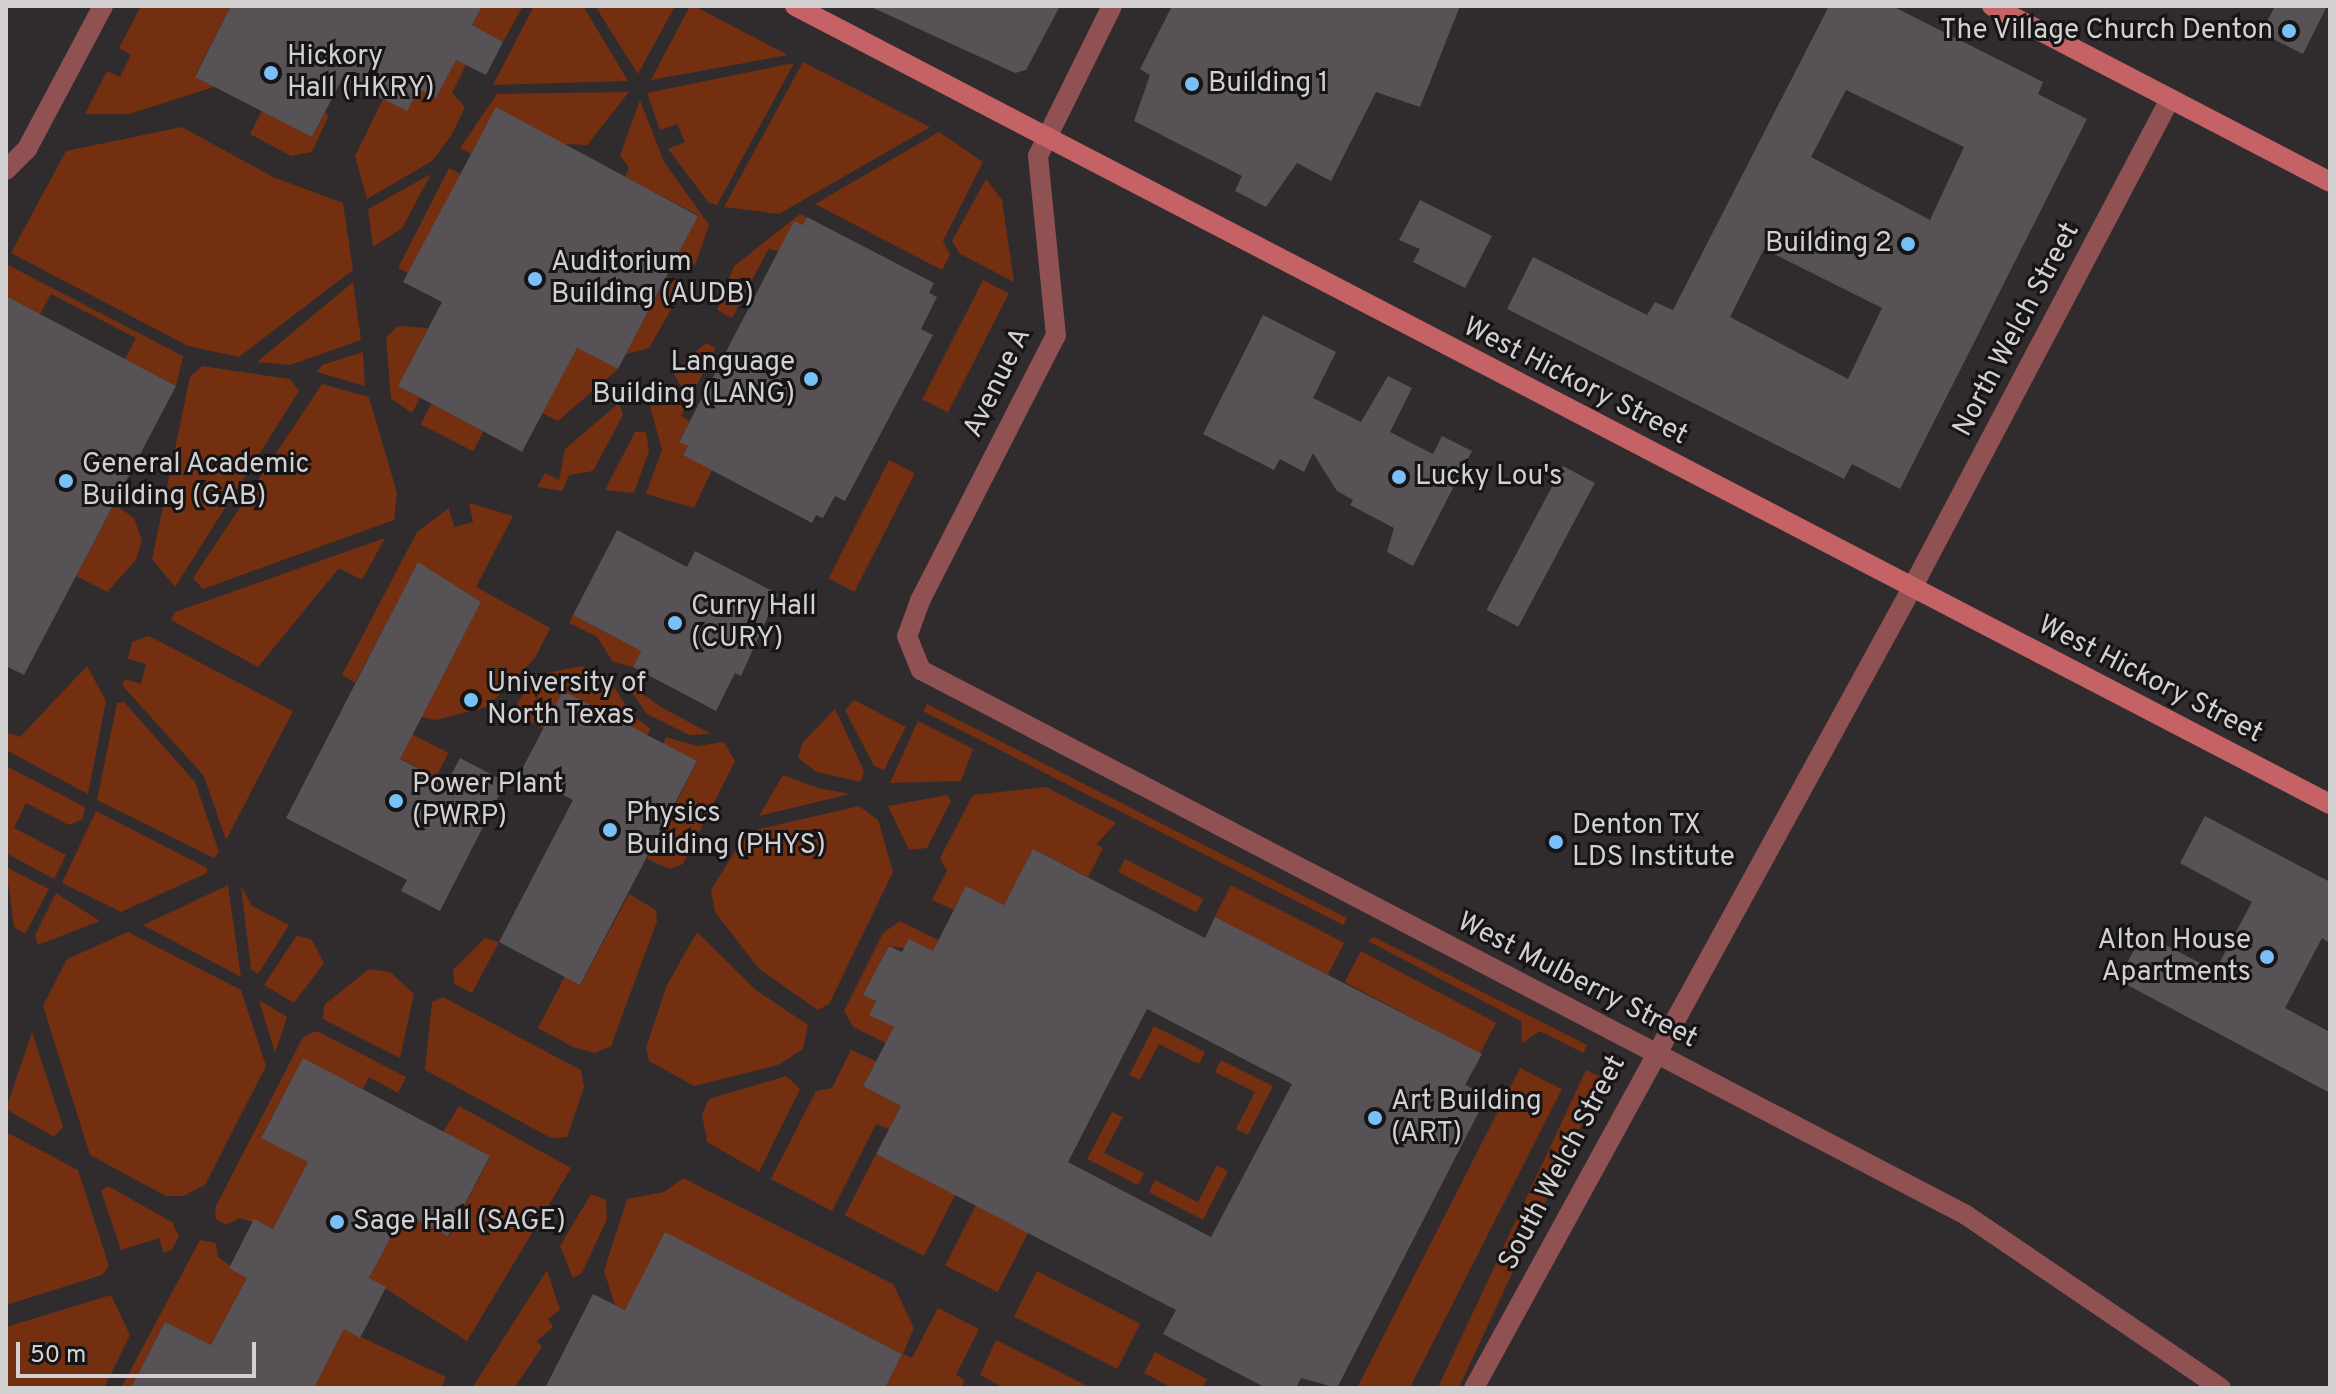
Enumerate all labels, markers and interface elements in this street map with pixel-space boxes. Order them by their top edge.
place label: The Village Church Denton [1939,14,2273,48]
marker: The Village Church Denton [2280,22,2298,40]
place label: Hickory Hall (HKRY) [287,40,435,106]
marker: Hickory Hall (HKRY) [262,64,280,82]
place label: Building 1 [1208,67,1328,101]
marker: Building 1 [1183,75,1201,93]
street label: North Welch Street [1946,217,2088,443]
place label: Building 2 [1765,227,1892,261]
marker: Building 2 [1899,235,1917,253]
place label: Auditorium Building (AUDB) [551,246,754,312]
marker: Auditorium Building (AUDB) [526,270,544,288]
street label: West Hickory Street [1457,311,1693,453]
street label: Avenue A [957,322,1039,444]
place label: Language Building (LANG) [592,346,795,412]
marker: Language Building (LANG) [802,370,820,388]
place label: General Academic Building (GAB) [82,448,311,514]
place label: Lucky Lou's [1415,460,1562,494]
marker: Lucky Lou's [1390,468,1408,486]
marker: General Academic Building (GAB) [57,472,75,490]
place label: Curry Hall (CURY) [691,590,817,656]
street label: West Hickory Street [2032,609,2268,751]
marker: Curry Hall (CURY) [666,614,684,632]
place label: University of North Texas [487,667,646,733]
marker: University of North Texas [462,691,480,709]
place label: Power Plant (PWRP) [412,768,564,834]
marker: Power Plant (PWRP) [387,792,405,810]
place label: Physics Building (PHYS) [626,797,826,863]
place label: Denton TX LDS Institute [1572,809,1735,875]
marker: Physics Building (PHYS) [601,821,619,839]
marker: Denton TX LDS Institute [1547,833,1565,851]
street label: West Mulberry Street [1451,906,1703,1056]
place label: Alton House Apartments [2098,924,2251,990]
marker: Alton House Apartments [2258,948,2276,966]
street label: South Welch Street [1492,1050,1634,1276]
place label: Art Building (ART) [1391,1085,1542,1151]
marker: Art Building (ART) [1366,1109,1384,1127]
place label: Sage Hall (SAGE) [353,1205,566,1239]
marker: Sage Hall (SAGE) [328,1213,346,1231]
scale bar [20,1326,260,1376]
text: 50 m [30,1341,86,1371]

